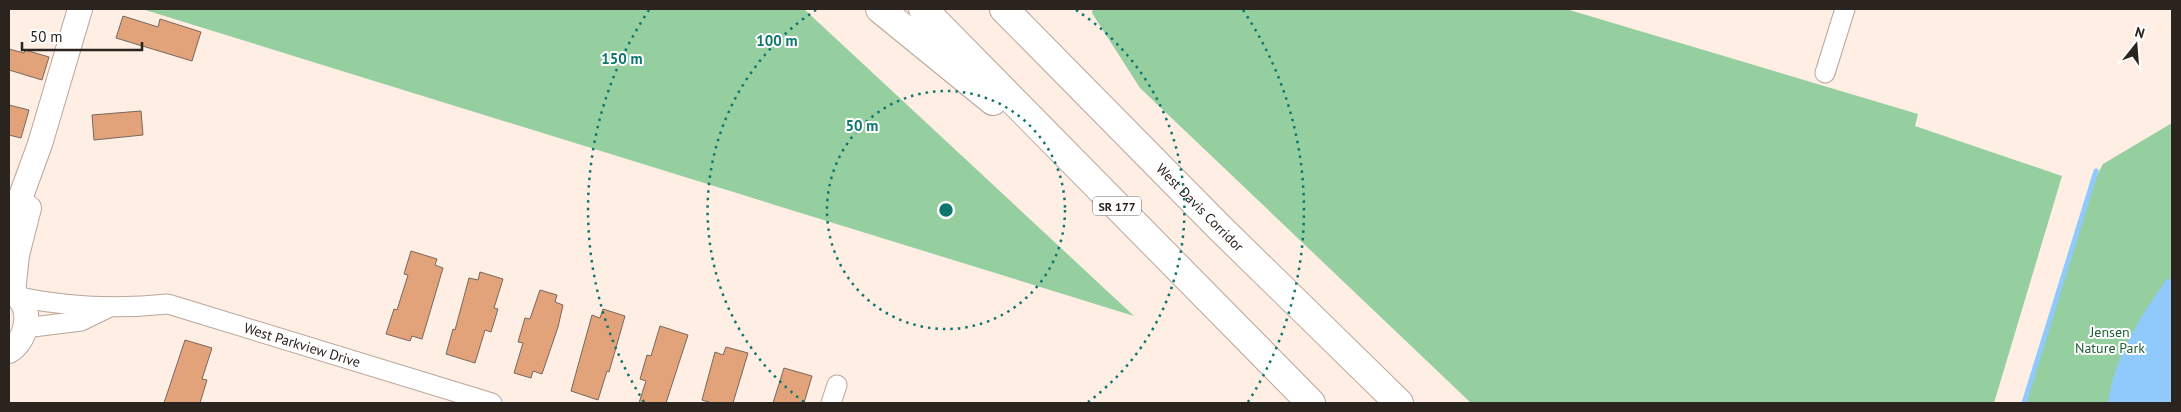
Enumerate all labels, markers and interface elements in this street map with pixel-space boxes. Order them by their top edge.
scale bar [22,20,142,52]
north arrow [2111,20,2161,70]
text: N [2133,23,2147,43]
text: 50 m [30,27,63,46]
text: 100 m [756,31,798,50]
text: 150 m [601,49,643,68]
text: 50 m [846,116,878,135]
street label: West Davis Corridor [1152,160,1248,255]
road number: SR 177 [1093,197,1141,216]
centre of rings [937,201,955,219]
street label: West Parkview Drive [242,319,363,371]
park label: Jensen Nature Park [2075,323,2145,357]

